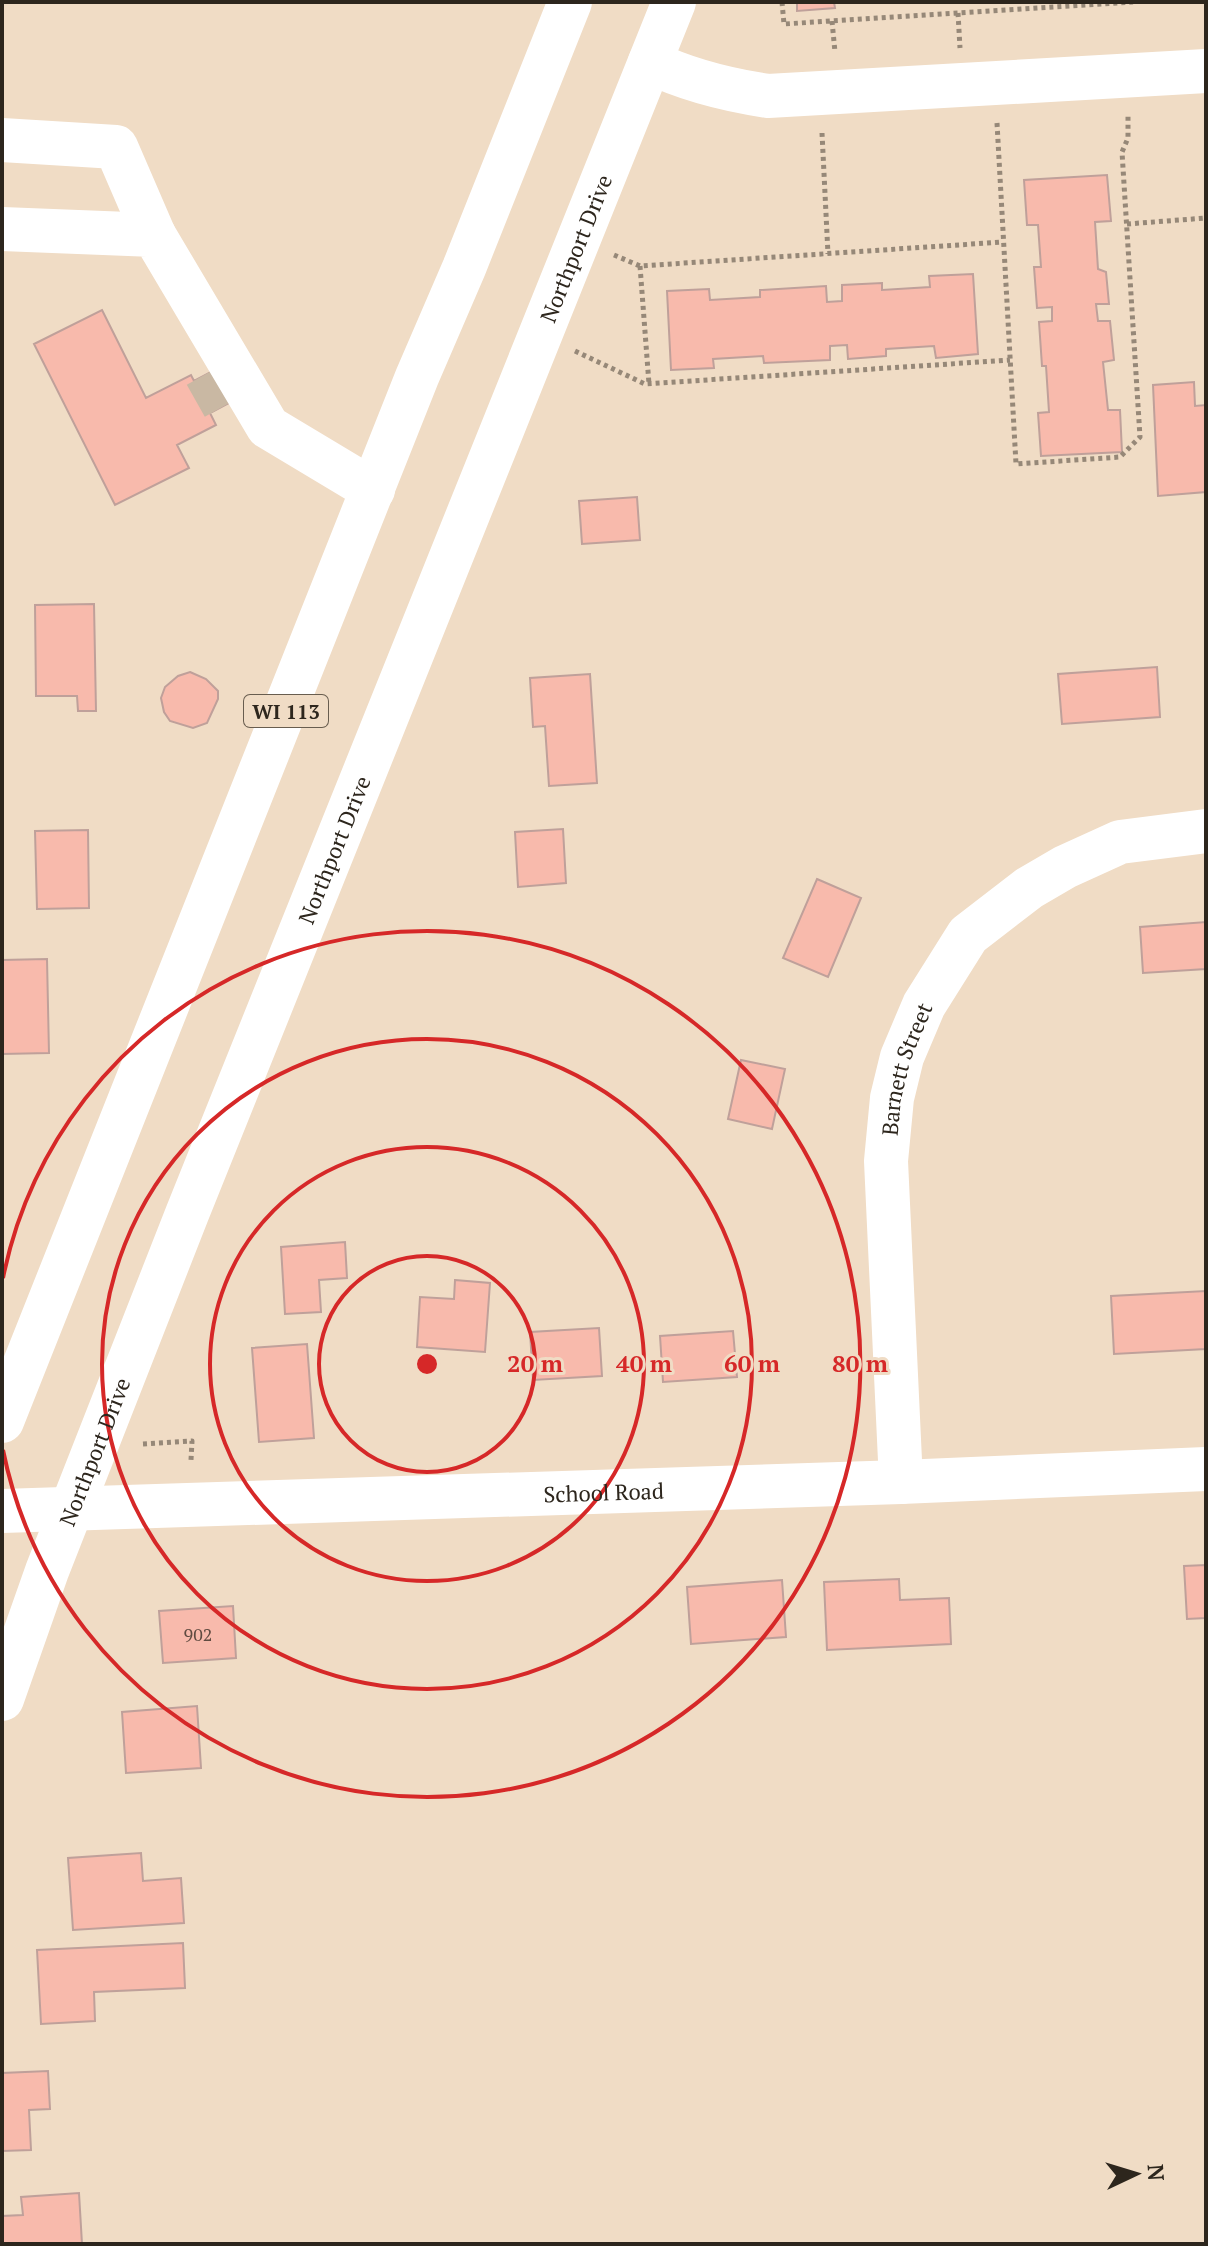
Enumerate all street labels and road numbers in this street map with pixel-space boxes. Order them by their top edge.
street label: Northport Drive [532,170,618,326]
road number: WI 113 [244,695,328,727]
street label: Northport Drive [291,771,376,928]
street label: Barnett Street [874,998,938,1137]
street label: Northport Drive [52,1373,136,1530]
street label: School Road [543,1475,664,1508]

